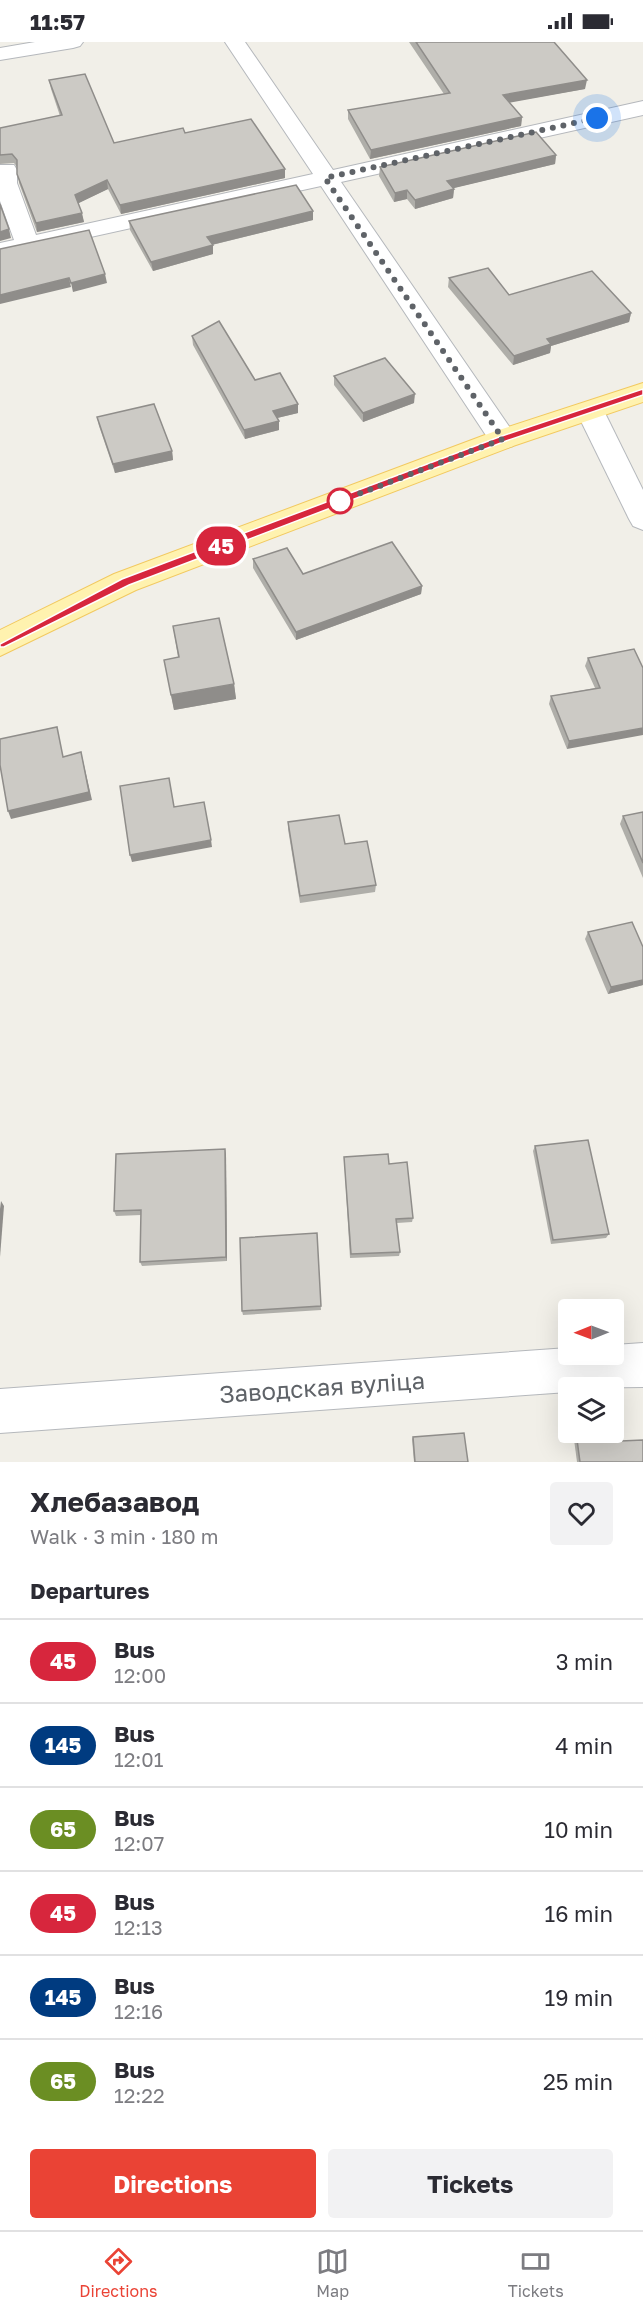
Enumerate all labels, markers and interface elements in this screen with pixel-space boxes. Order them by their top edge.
text: 11:57 [30,8,85,35]
your location [582,103,612,133]
unlabelled marker [327,488,353,514]
line badge: 45 [194,526,248,566]
text: 45 [208,533,234,559]
north arrow [558,1299,624,1365]
map controls [558,1299,624,1443]
street label: Заводская вуліца [218,1365,426,1408]
button: layers [558,1377,624,1443]
button: heart [550,1482,613,1545]
text: Хлебазавод [30,1485,199,1518]
text: Walk · 3 min · 180 m [30,1524,218,1548]
text: Departures [30,1577,149,1604]
text: Bus [114,1636,155,1663]
text: 45 [50,1648,76,1674]
text: 3 min [556,1648,613,1675]
text: 12:00 [114,1663,166,1687]
text: Bus [114,1720,155,1747]
text: 145 [45,1732,81,1758]
text: 4 min [555,1732,613,1759]
text: 12:01 [114,1747,163,1771]
text: Bus [114,1804,155,1831]
text: 65 [50,1816,76,1842]
text: 10 min [544,1816,613,1843]
text: 12:07 [114,1831,164,1855]
text: Bus [114,1888,155,1915]
text: 45 [50,1900,76,1926]
text: 16 min [545,1900,613,1927]
text: 12:13 [114,1915,163,1939]
text: Bus [114,1972,155,1999]
text: 145 [45,1984,81,2010]
text: 19 min [545,1984,613,2011]
text: 12:16 [114,1999,163,2023]
text: Bus [114,2056,155,2083]
text: 65 [50,2068,76,2094]
text: 25 min [543,2068,613,2095]
text: 12:22 [114,2083,165,2107]
button: Directions [30,2149,316,2218]
button: Tickets [328,2149,613,2218]
tab: Directions [79,2245,158,2301]
tab: Map [316,2245,349,2301]
tab: Tickets [508,2245,564,2301]

